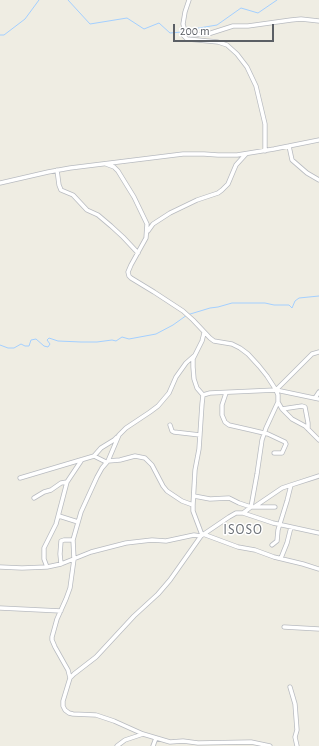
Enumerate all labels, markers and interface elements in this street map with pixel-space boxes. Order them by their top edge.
scale bar [175,16,276,42]
text: 200 m [180,25,210,37]
district label: ISOSO [223,522,263,538]

